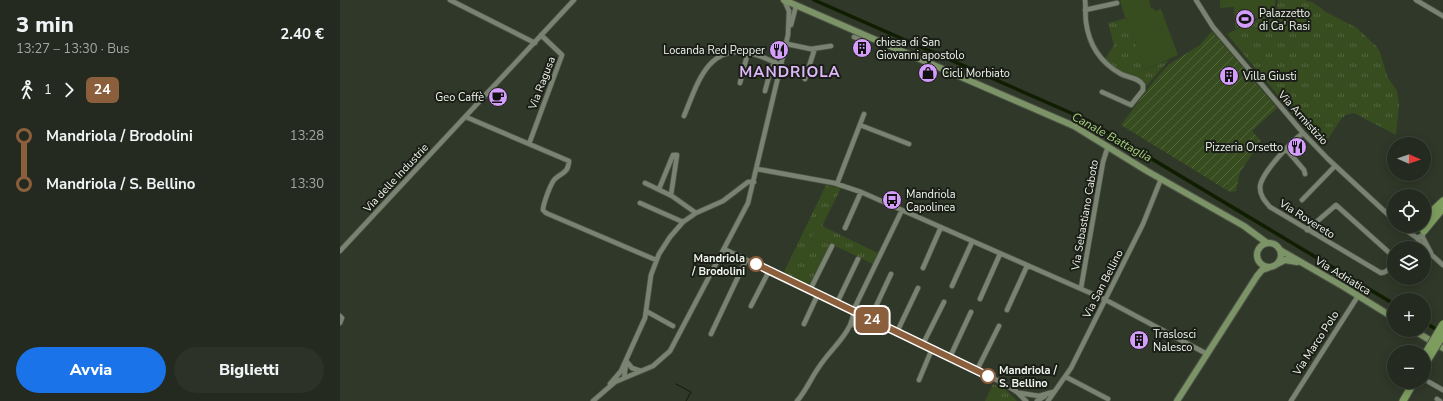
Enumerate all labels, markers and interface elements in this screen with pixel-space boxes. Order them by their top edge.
place label: Palazzetto di Ca' Rasi [1259,6,1310,34]
sports icon: Palazzetto di Ca' Rasi [1234,8,1256,30]
text: 3 min [16,10,74,40]
text: 2.40 € [280,24,324,44]
place label: chiesa di San Giovanni apostolo [876,35,965,63]
building icon: chiesa di San Giovanni apostolo [851,37,873,59]
restaurant icon: Locanda Red Pepper [768,39,790,61]
text: 13:27 – 13:30 · Bus [16,40,130,58]
place label: Locanda Red Pepper [663,43,765,58]
street label: Via Ragusa [525,54,559,113]
district label: MANDRIOLA [739,62,841,82]
shop icon: Cicli Morbiato [917,62,939,84]
building icon: Villa Giusti [1218,65,1240,87]
place label: Cicli Morbiato [942,66,1010,81]
place label: Villa Giusti [1242,69,1297,84]
icon: walk [16,79,38,101]
icon: forward [58,79,80,101]
text: 24 [94,80,111,99]
text: 1 [44,81,52,99]
cafe icon: Geo Caffè [487,86,509,108]
street label: Via Armistizio [1274,87,1331,148]
place label: Geo Caffè [435,90,484,105]
water label: Canale Battaglia [1069,108,1155,166]
text: Mandriola / Brodolini [46,126,193,146]
text: 13:28 [290,127,324,145]
restaurant icon: Pizzeria Orsetto [1286,136,1308,158]
north arrow [1387,137,1431,181]
map controls [1387,137,1431,389]
street label: Via delle Industrie [359,140,432,216]
place label: Pizzeria Orsetto [1205,140,1283,155]
street label: Via Sebastiano Caboto [1068,159,1102,272]
text: Mandriola / S. Bellino [46,174,195,194]
text: 13:30 [290,175,324,193]
place label: Mandriola Capolinea [906,187,956,215]
bus stop icon: Mandriola Capolinea [881,189,903,211]
button: locate [1387,189,1431,233]
street label: Via Rovereto [1275,195,1338,242]
button: layers [1387,241,1431,285]
street label: Via San Bellino [1079,247,1127,322]
place label: Mandriola / Brodolini [691,251,745,279]
street label: Via Adriatica [1311,253,1374,299]
marker: Mandriola / Brodolini [748,256,764,272]
button: + [1387,293,1431,337]
line badge: 24 [854,307,890,333]
street label: Via Marco Polo [1289,308,1342,379]
text: 24 [864,310,880,329]
place label: Traslosci Nalesco [1153,327,1196,355]
building icon: Traslosci Nalesco [1128,329,1150,351]
button: − [1387,345,1431,389]
button: Avvia [16,347,166,393]
button: Biglietti [174,347,324,393]
place label: Mandriola / S. Bellino [999,363,1058,391]
marker: Mandriola / S. Bellino [980,368,996,384]

